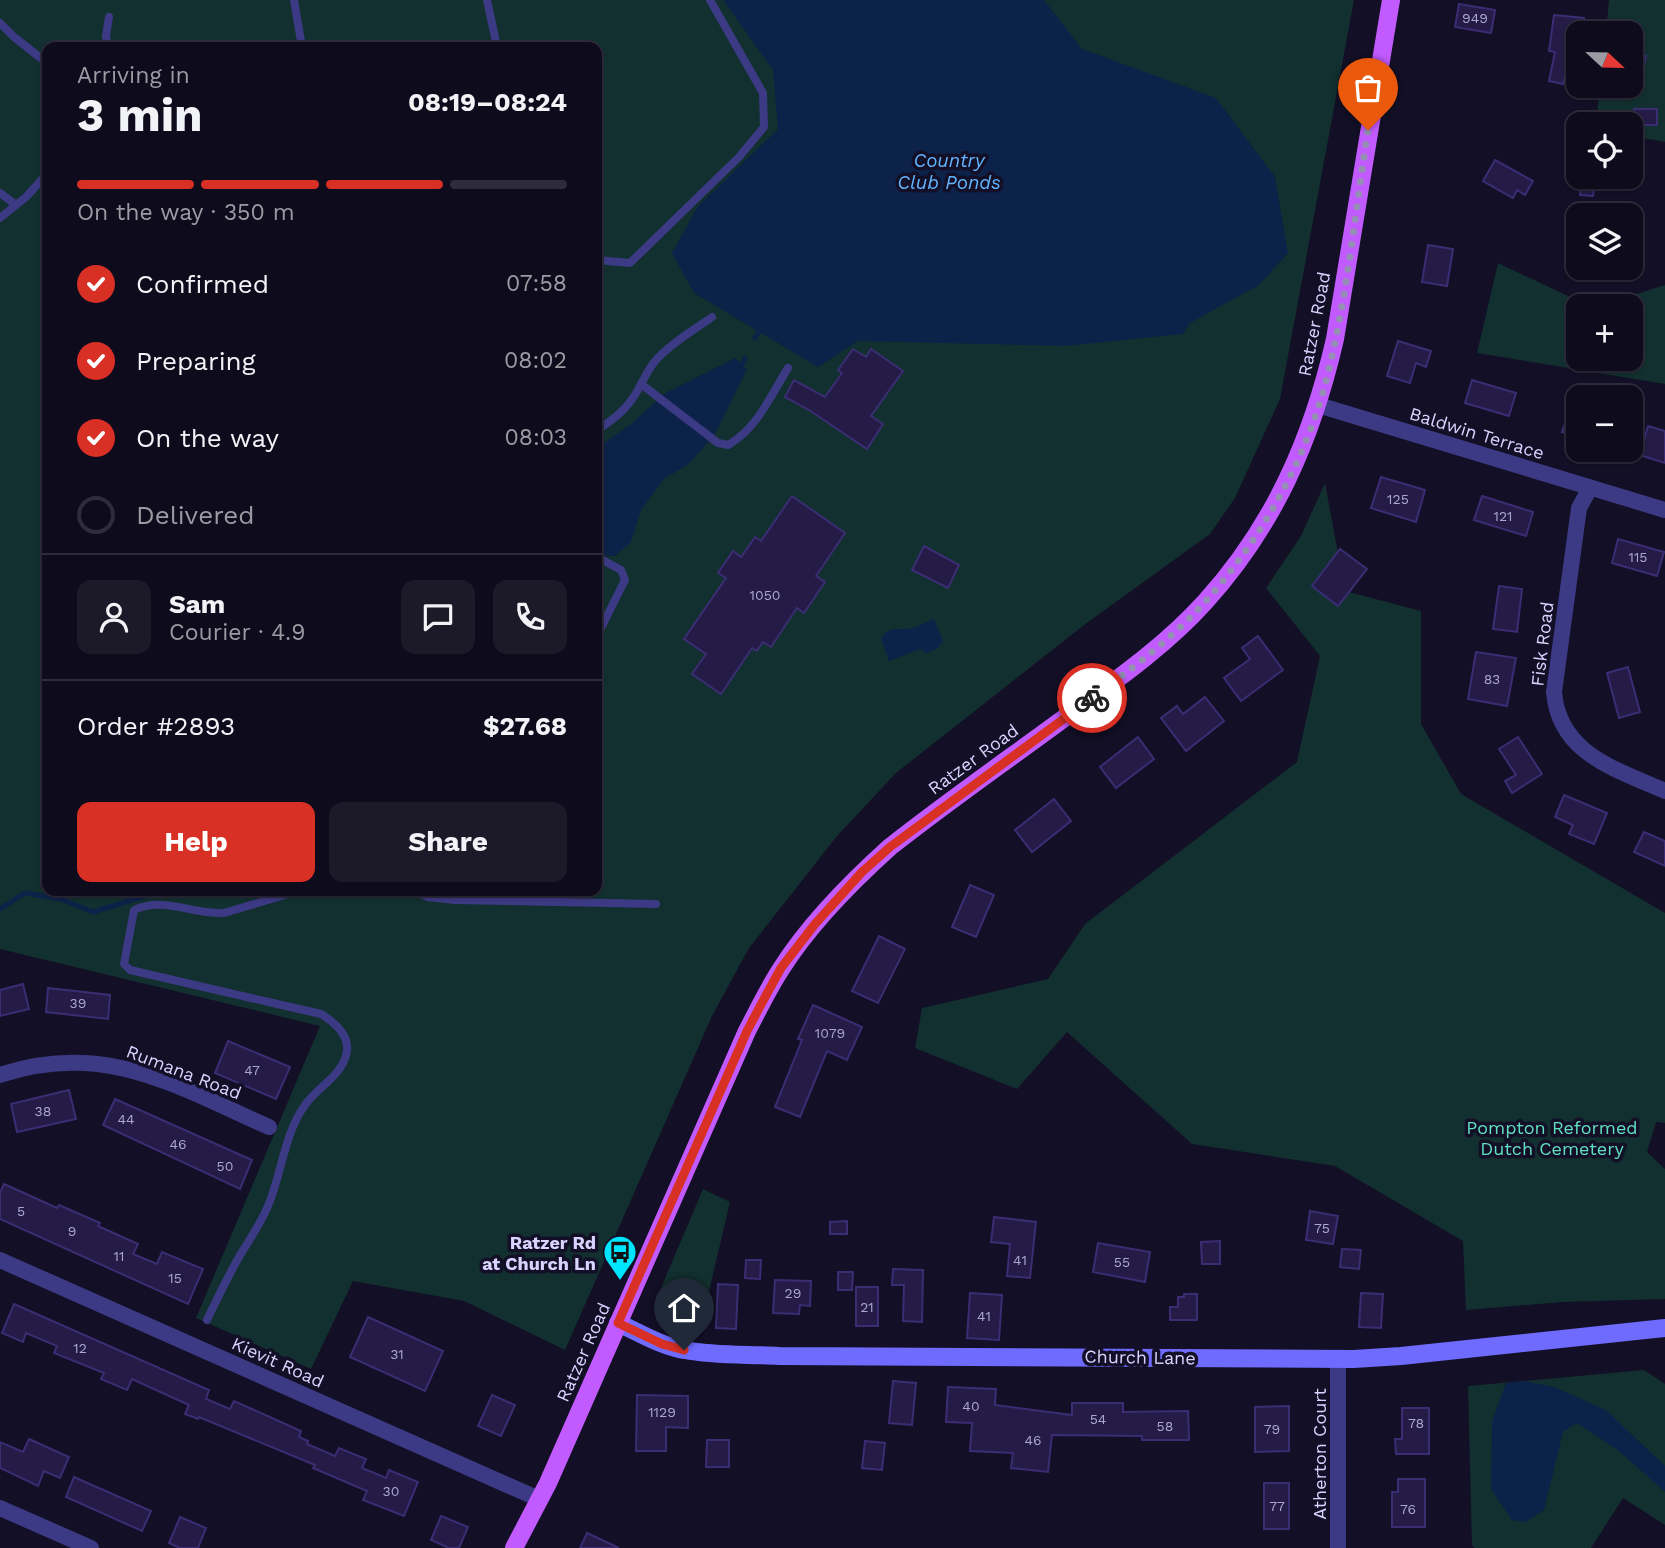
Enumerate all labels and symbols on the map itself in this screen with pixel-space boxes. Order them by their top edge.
house number: 949 [1462,10,1488,26]
north arrow [1566,21,1643,98]
pin [1338,58,1398,130]
water label: Country Club Ponds [897,149,1001,194]
street label: Ratzer Road [1294,270,1334,378]
street label: Baldwin Terrace [1407,403,1547,463]
house number: 125 [1387,491,1409,507]
house number: 121 [1493,508,1513,524]
house number: 115 [1628,549,1648,565]
house number: 1050 [749,587,781,603]
street label: Fisk Road [1526,600,1558,688]
courier [1057,663,1127,733]
house number: 83 [1484,671,1500,687]
street label: Ratzer Road [924,719,1022,799]
house number: 39 [70,995,86,1011]
house number: 1079 [815,1025,845,1041]
street label: Rumana Road [124,1040,244,1104]
house number: 47 [244,1062,260,1078]
house number: 38 [35,1103,51,1119]
house number: 44 [117,1111,135,1127]
park label: Pompton Reformed Dutch Cemetery [1466,1117,1638,1159]
house number: 46 [169,1136,187,1152]
house number: 50 [217,1158,233,1174]
house number: 5 [17,1203,25,1219]
house number: 75 [1314,1220,1330,1236]
house number: 9 [68,1223,76,1239]
place label: Ratzer Rd at Church Ln [482,1232,596,1274]
bus stop icon: Ratzer Rd at Church Ln [601,1233,639,1282]
house number: 11 [114,1248,124,1264]
house number: 41 [1013,1252,1027,1268]
house number: 55 [1114,1254,1130,1270]
house number: 15 [168,1270,182,1286]
pin [654,1278,714,1350]
house number: 29 [785,1285,801,1301]
street label: Ratzer Road [552,1299,614,1405]
house number: 21 [860,1299,874,1315]
house number: 41 [977,1308,991,1324]
street label: Kievit Road [229,1332,327,1392]
house number: 12 [73,1340,87,1356]
house number: 31 [390,1346,404,1362]
street label: Church Lane [1084,1346,1196,1368]
street label: Atherton Court [1309,1388,1330,1520]
house number: 40 [962,1398,980,1414]
house number: 1129 [648,1404,676,1420]
house number: 54 [1090,1411,1106,1427]
house number: 78 [1408,1415,1424,1431]
house number: 58 [1157,1418,1173,1434]
house number: 79 [1264,1421,1280,1437]
house number: 46 [1024,1432,1042,1448]
house number: 30 [383,1483,399,1499]
house number: 77 [1269,1498,1285,1514]
house number: 76 [1400,1501,1416,1517]

